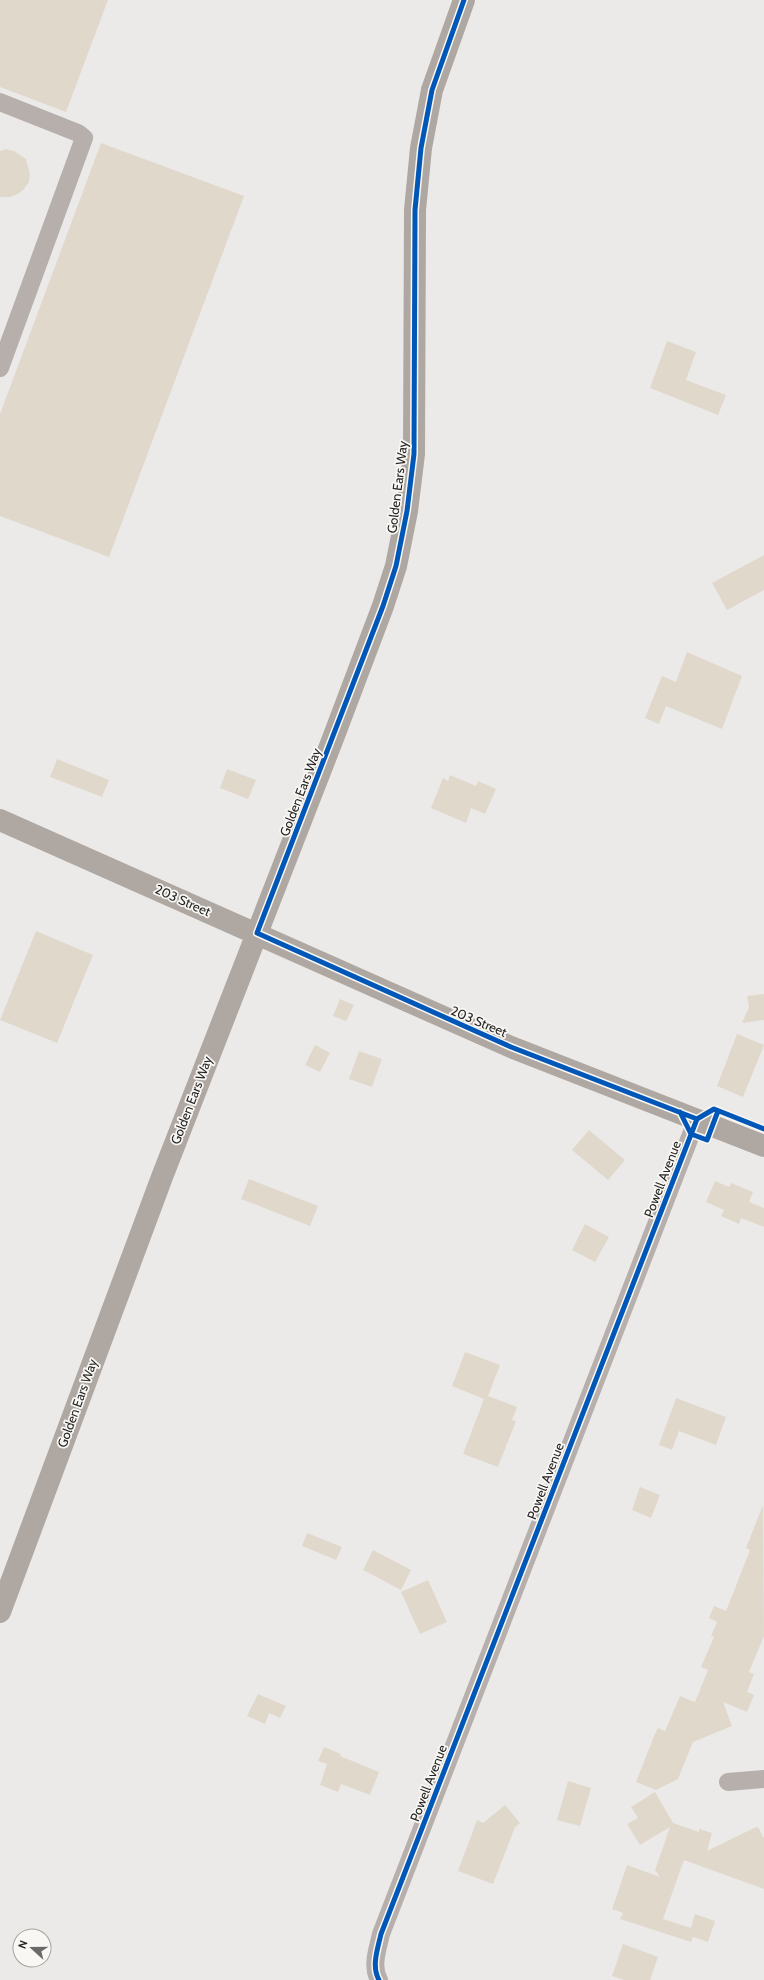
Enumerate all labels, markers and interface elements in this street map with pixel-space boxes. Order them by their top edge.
street label: Golden Ears Way [383,439,411,534]
street label: Golden Ears Way [276,745,324,838]
street label: 203 Street [153,881,214,920]
street label: 203 Street [449,1002,510,1040]
street label: Golden Ears Way [167,1053,215,1146]
street label: Powell Avenue [640,1138,684,1220]
street label: Golden Ears Way [54,1356,101,1449]
street label: Powell Avenue [523,1440,567,1522]
street label: Powell Avenue [406,1742,450,1824]
north arrow [12,1928,52,1968]
text: N [15,1938,31,1951]

